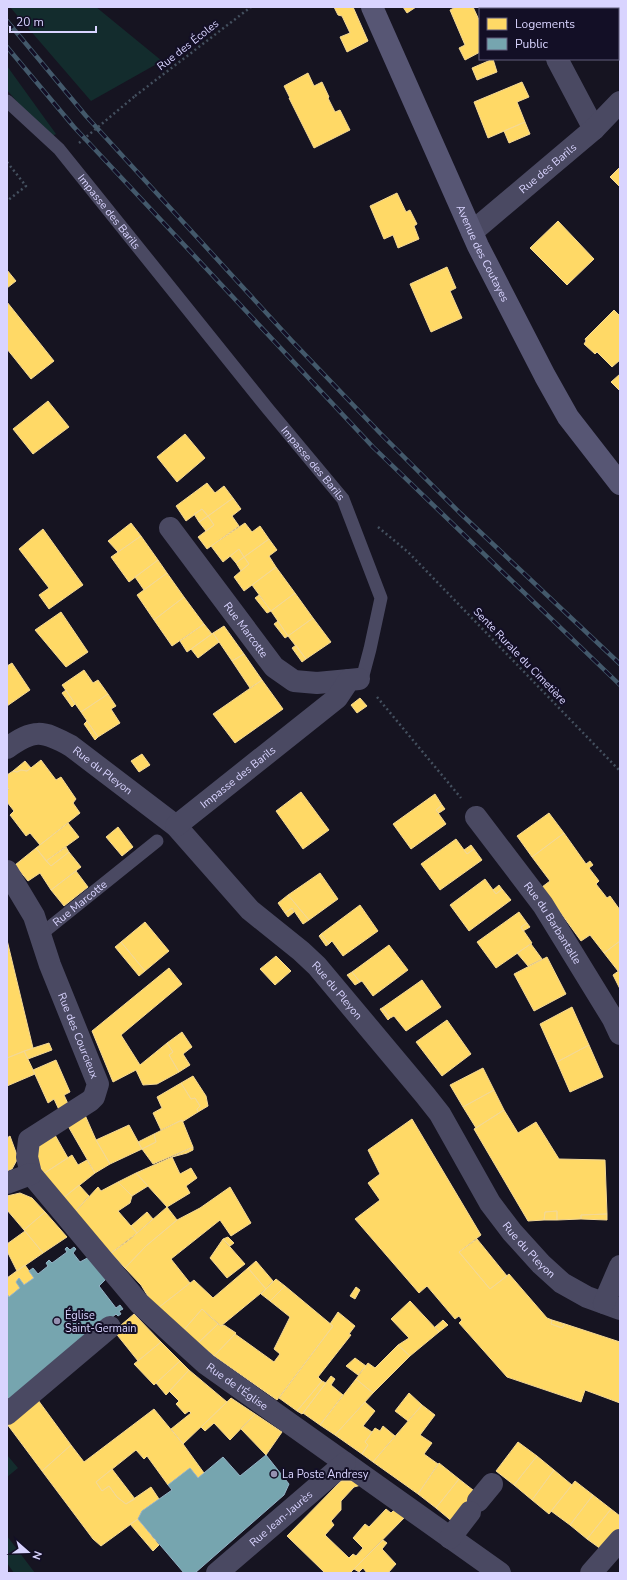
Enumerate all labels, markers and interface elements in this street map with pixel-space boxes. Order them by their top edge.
scale bar [10,8,96,34]
legend [479,8,619,60]
text: 20 m [16,14,44,30]
street label: Rue des Écoles [153,15,222,74]
text: Logements [515,16,575,32]
text: Public [515,36,549,52]
street label: Rue des Barils [516,140,580,197]
street label: Impasse des Barils [74,171,144,252]
street label: Avenue des Coutayes [453,202,513,304]
street label: Impasse des Barils [278,423,349,504]
street label: Rue Marcotte [220,599,272,661]
street label: Sente Rurale du Cimetière [470,604,570,708]
street label: Impasse des Barils [197,742,279,811]
street label: Rue du Pleyon [70,743,136,798]
street label: Rue Marcotte [49,877,110,929]
street label: Rue du Barbantalle [520,879,585,967]
street label: Rue du Pleyon [309,958,366,1023]
street label: Rue des Courcieux [54,990,103,1081]
street label: Rue du Pleyon [499,1219,559,1281]
place label: Église Saint-Germain [65,1307,137,1336]
marker: Église Saint-Germain [52,1316,62,1326]
street label: Rue de l'Église [204,1359,271,1414]
place label: La Poste Andresy [282,1467,369,1482]
marker: La Poste Andresy [269,1469,279,1479]
street label: Rue Jean-Jaurès [246,1487,315,1550]
north arrow [8,1532,48,1572]
text: N [28,1549,45,1562]

